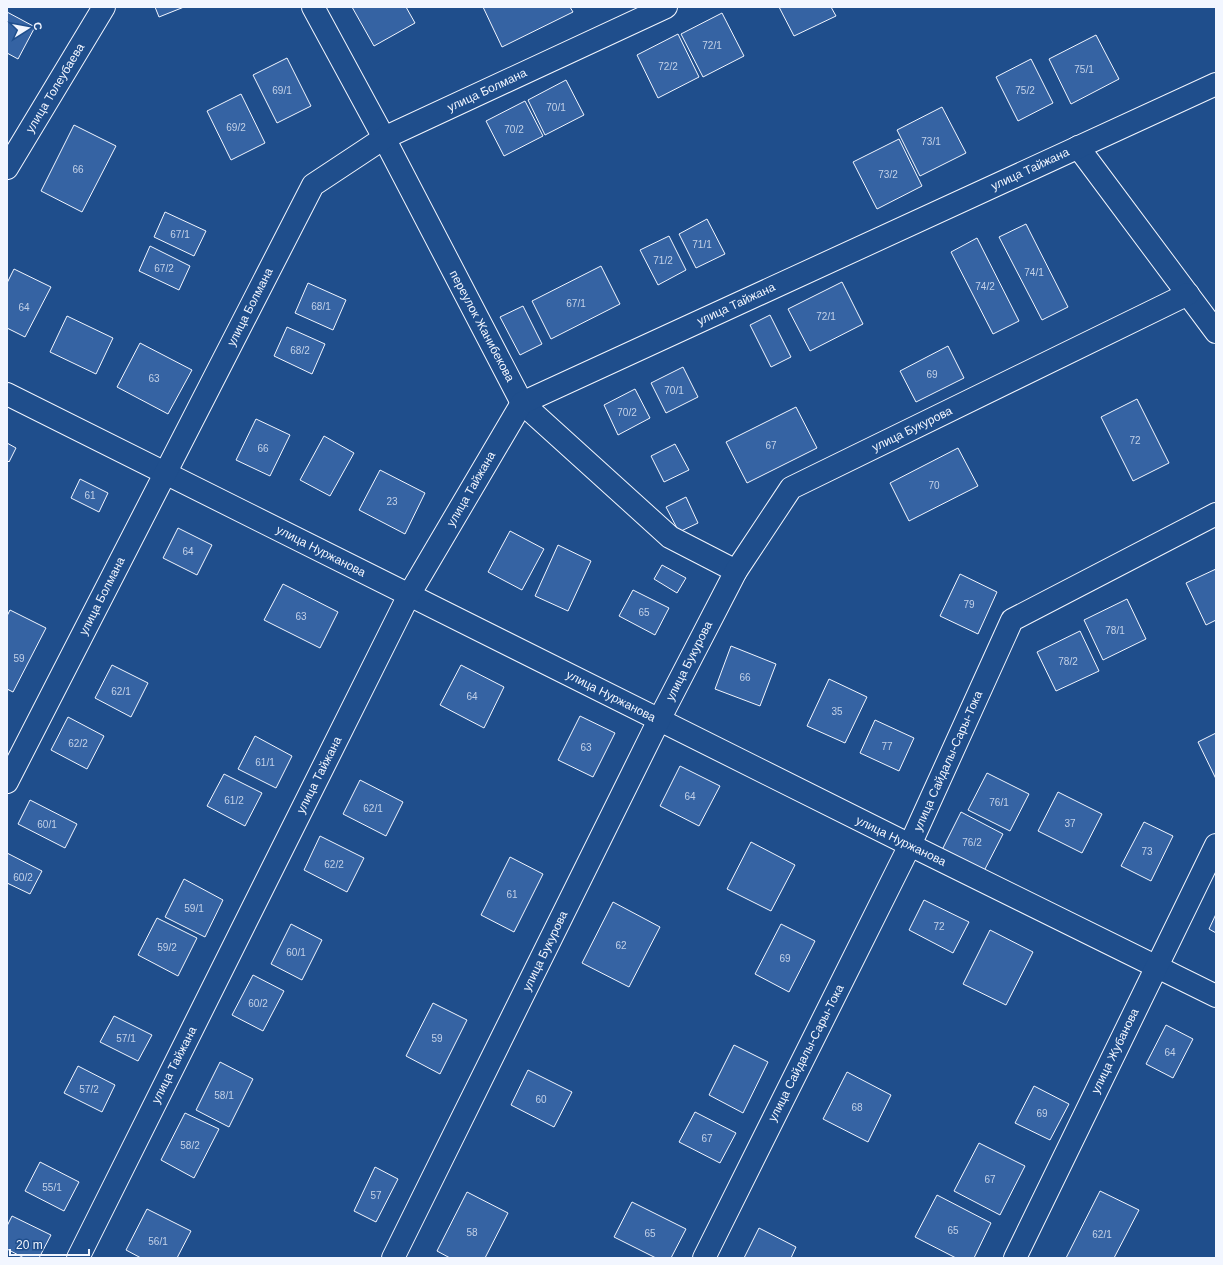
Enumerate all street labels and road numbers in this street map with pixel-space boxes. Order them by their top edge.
street label: улица Толеубаева [23,41,87,135]
street label: улица Болмана [445,65,529,114]
street label: улица Тайжана [989,145,1072,193]
street label: улица Болмана [224,265,276,348]
street label: переулок Жанибекова [447,268,517,384]
street label: улица Тайжана [695,280,778,328]
street label: улица Букурова [870,403,955,454]
street label: улица Тайжана [444,449,498,529]
street label: улица Нуржанова [274,522,368,580]
street label: улица Болмана [76,554,128,637]
street label: улица Букурова [663,619,715,703]
street label: улица Нуржанова [564,667,658,725]
street label: улица Сайдалы-Сары-Тока [911,689,985,833]
street label: улица Тайжана [294,734,345,816]
street label: улица Нуржанова [854,813,949,869]
street label: улица Букурова [520,908,571,993]
street label: улица Сайдалы-Сары-Тока [765,982,847,1124]
street label: улица Жубанова [1088,1006,1142,1096]
street label: улица Тайжана [149,1024,200,1106]

